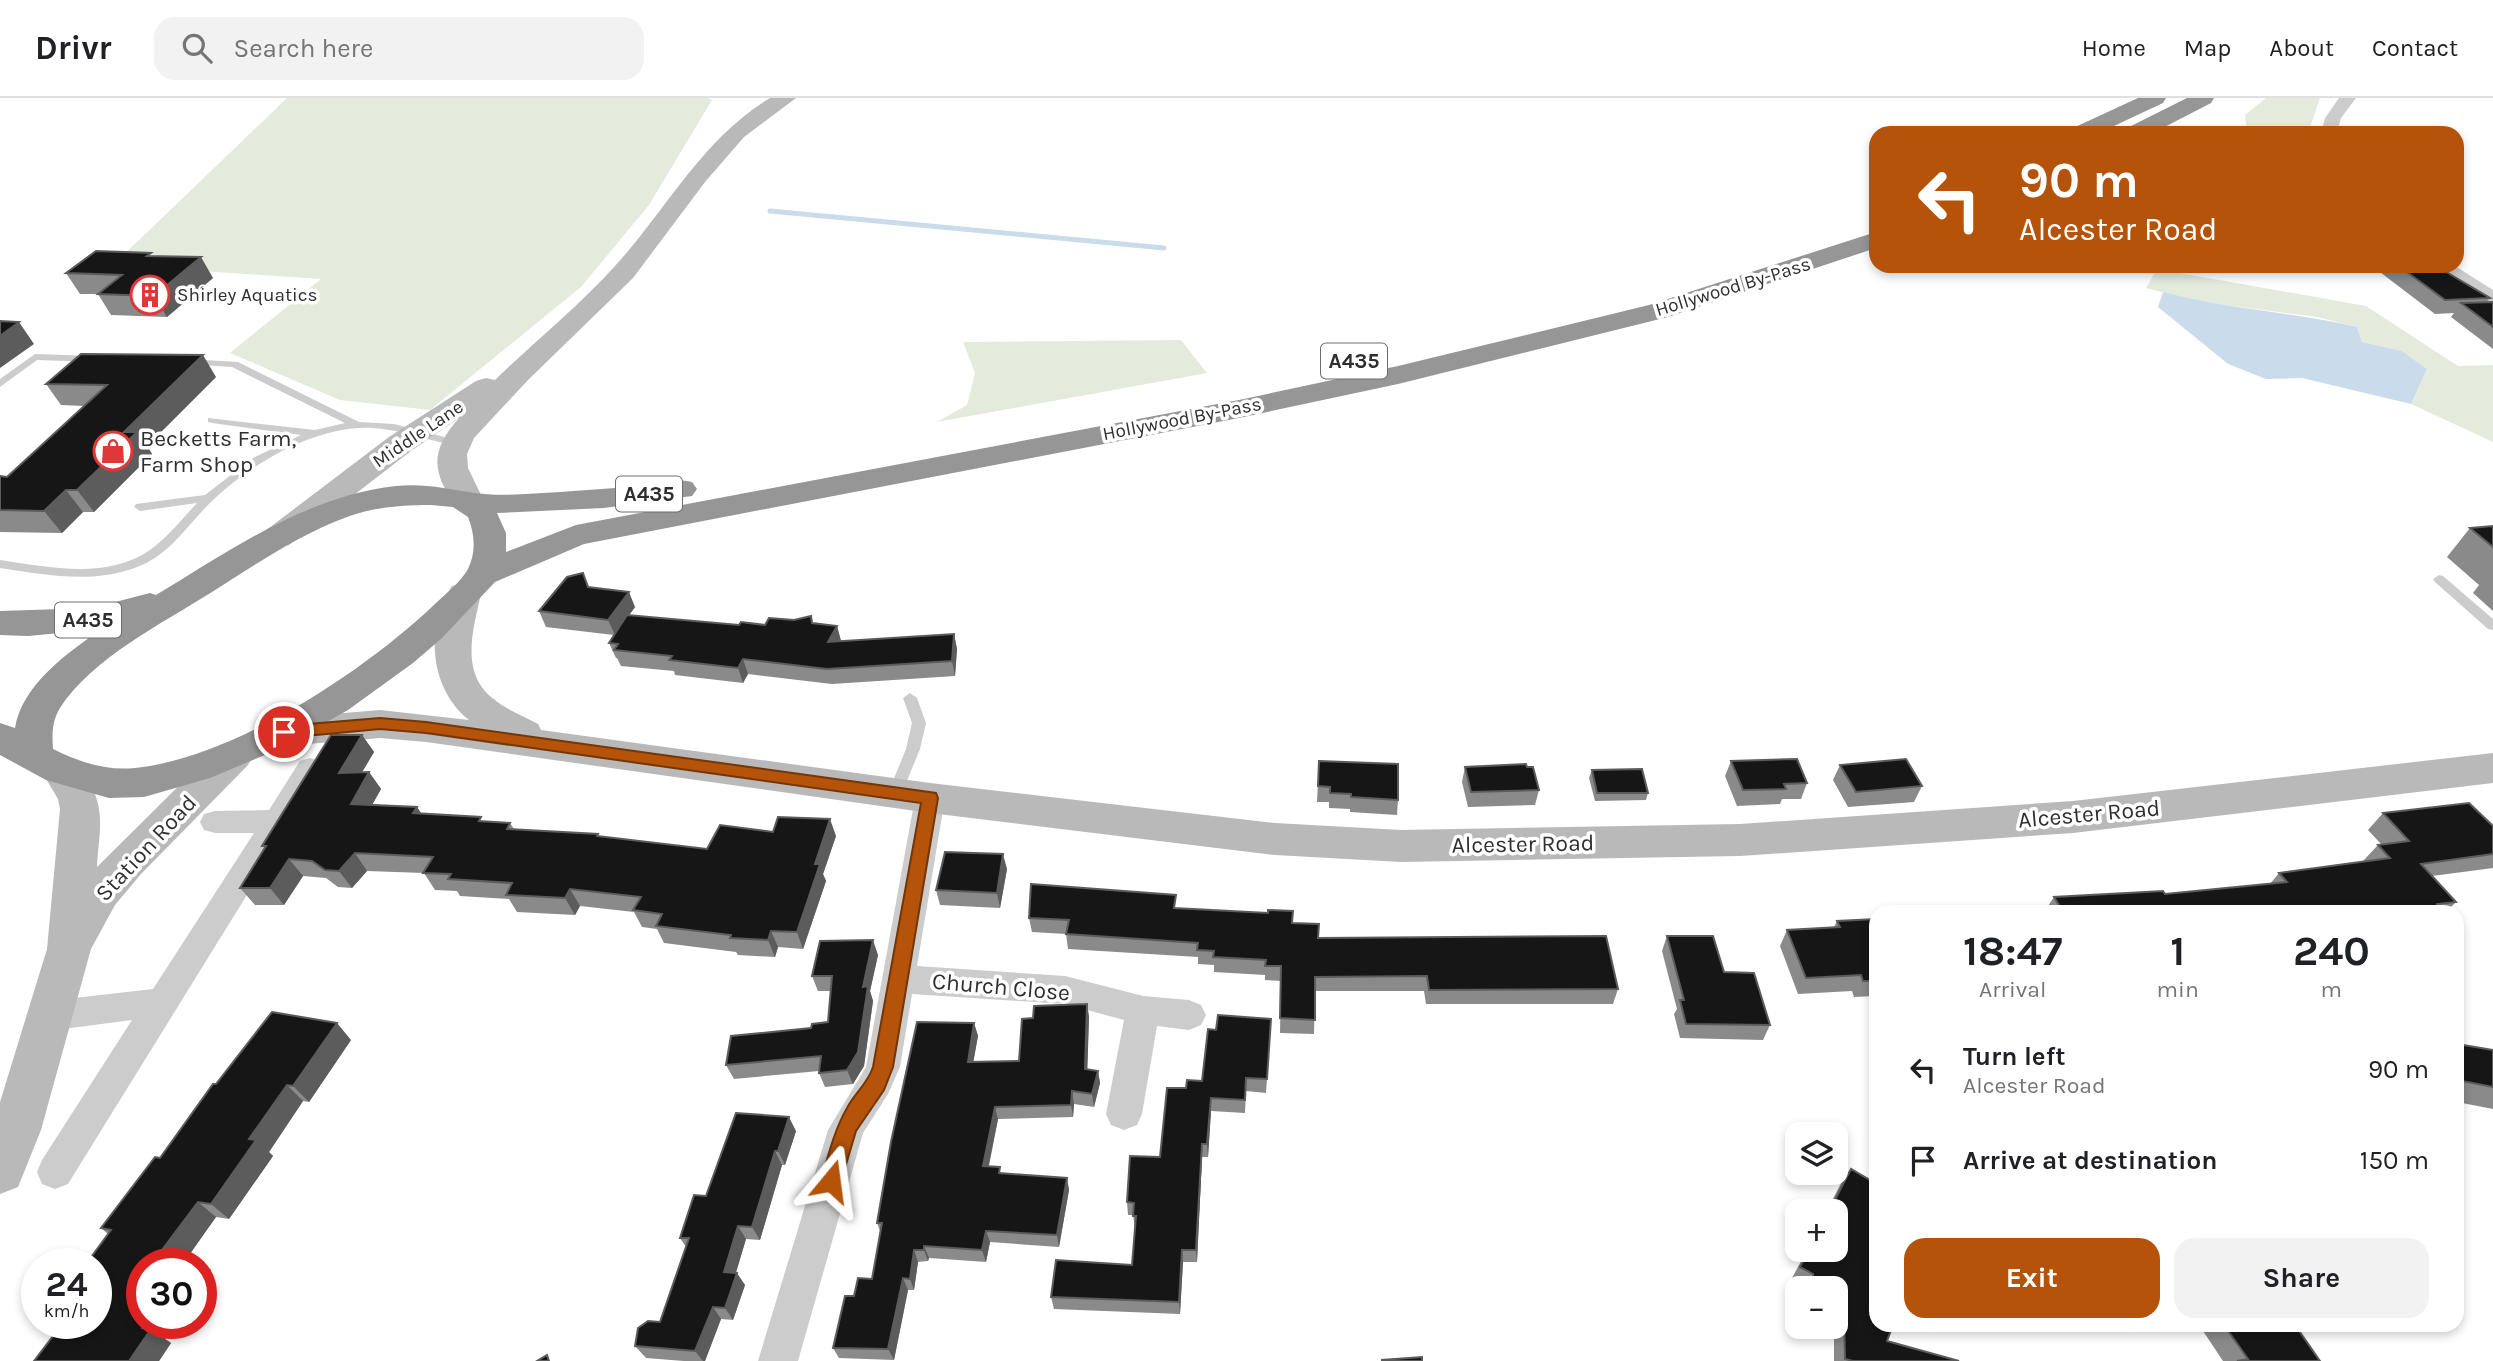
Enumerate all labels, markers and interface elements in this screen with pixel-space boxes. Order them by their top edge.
search box [154,17,644,80]
text: Drivr [35,29,112,67]
icon: search [178,29,216,67]
text: Search here [234,33,373,64]
text: Home [2082,34,2146,62]
text: Map [2184,34,2231,62]
text: About [2269,34,2334,62]
text: Contact [2372,34,2458,62]
text: 90 m [2019,152,2139,209]
icon: left [1904,154,1995,245]
text: Alcester Road [2019,211,2217,248]
street label: Hollywood By-Pass [1653,253,1813,321]
building icon: Shirley Aquatics [129,274,171,316]
place label: Shirley Aquatics [177,284,318,306]
road number: A435 [1321,344,1387,378]
street label: Hollywood By-Pass [1101,393,1263,445]
street label: Middle Lane [369,396,467,472]
place label: Becketts Farm, Farm Shop [140,425,297,478]
shop icon: Becketts Farm, Farm Shop [92,430,134,472]
road number: A435 [616,476,682,512]
road number: A435 [55,602,121,638]
pin [254,702,314,762]
icon: arrive [265,713,303,751]
street label: Station Road [90,789,202,907]
street label: Alcester Road [2017,794,2161,834]
street label: Alcester Road [1451,829,1595,859]
text: 18:47 [1963,926,2062,976]
text: 1 [2170,926,2185,976]
text: 240 [2293,926,2370,976]
street label: Church Close [931,968,1071,1006]
text: Arrival [1979,976,2046,1003]
text: min [2157,976,2199,1003]
text: m [2321,976,2342,1003]
text: Turn left [1963,1041,2065,1072]
icon: left [1904,1051,1942,1089]
text: 90 m [2368,1054,2429,1085]
text: Alcester Road [1963,1072,2106,1099]
map controls [1785,1122,1848,1339]
button: layers [1785,1122,1848,1185]
icon: arrive [1904,1142,1942,1180]
position arrow [794,1144,868,1218]
text: Arrive at destination [1963,1145,2217,1176]
text: 150 m [2360,1145,2429,1176]
button: + [1785,1199,1848,1262]
button: Exit [1904,1238,2160,1318]
button: Share [2174,1238,2429,1318]
speed limit sign: 30 [126,1248,217,1339]
text: 24 [46,1264,88,1305]
button: − [1785,1276,1848,1339]
text: km/h [44,1300,89,1322]

